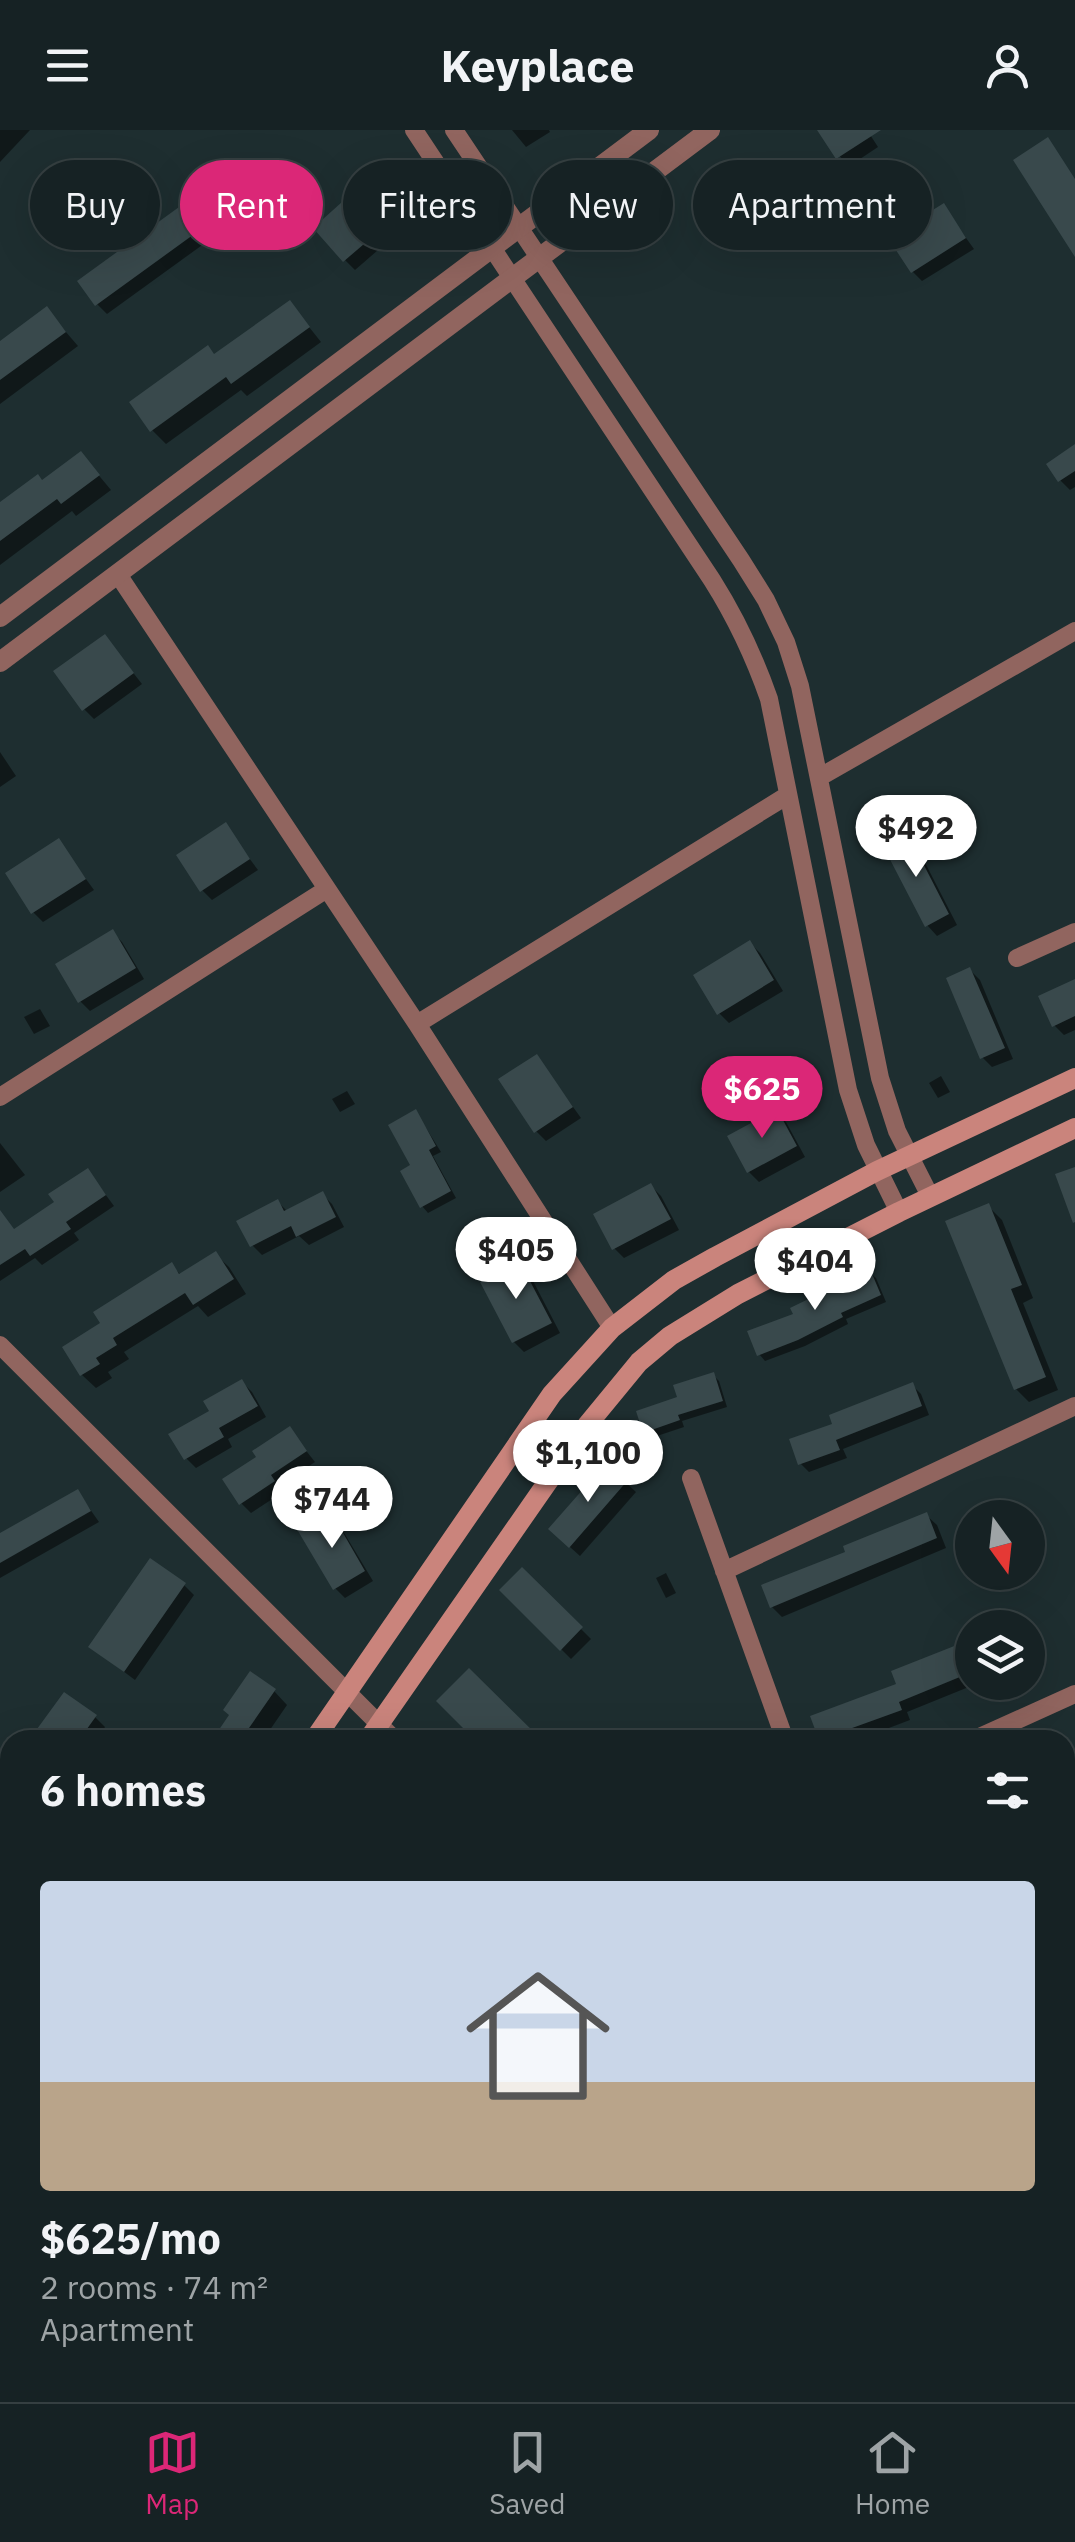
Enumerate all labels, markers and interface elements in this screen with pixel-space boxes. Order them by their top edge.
text: Keyplace [440,36,635,94]
icon: menu [40,38,95,93]
icon: person [980,38,1035,93]
chip: Buy [30,160,160,250]
chip: Rent [180,160,323,250]
chip: Filters [343,160,512,250]
chip: New [532,160,673,250]
chip: Apartment [693,160,932,250]
pin: $492 [857,795,975,880]
text: $492 [878,806,954,848]
pin: $625 [703,1056,821,1141]
text: $625 [724,1067,800,1109]
pin: $405 [457,1217,575,1302]
text: $405 [478,1228,554,1270]
pin: $404 [756,1228,874,1313]
text: $404 [777,1239,853,1281]
pin: $1,100 [507,1420,669,1505]
text: $1,100 [535,1431,641,1473]
pin: $744 [273,1466,391,1551]
text: $744 [294,1477,370,1519]
north arrow [955,1500,1045,1590]
map controls [955,1500,1045,1700]
button: layers [955,1610,1045,1700]
text: 6 homes [40,1763,206,1818]
icon: filters [980,1763,1035,1818]
icon: home [448,1946,628,2126]
text: $625/mo [40,2211,221,2266]
text: 2 rooms · 74 m² [40,2266,268,2308]
text: Apartment [40,2308,194,2350]
tab: Map [145,2425,200,2522]
tab: Saved [489,2425,565,2522]
tab: Home [855,2425,930,2522]

